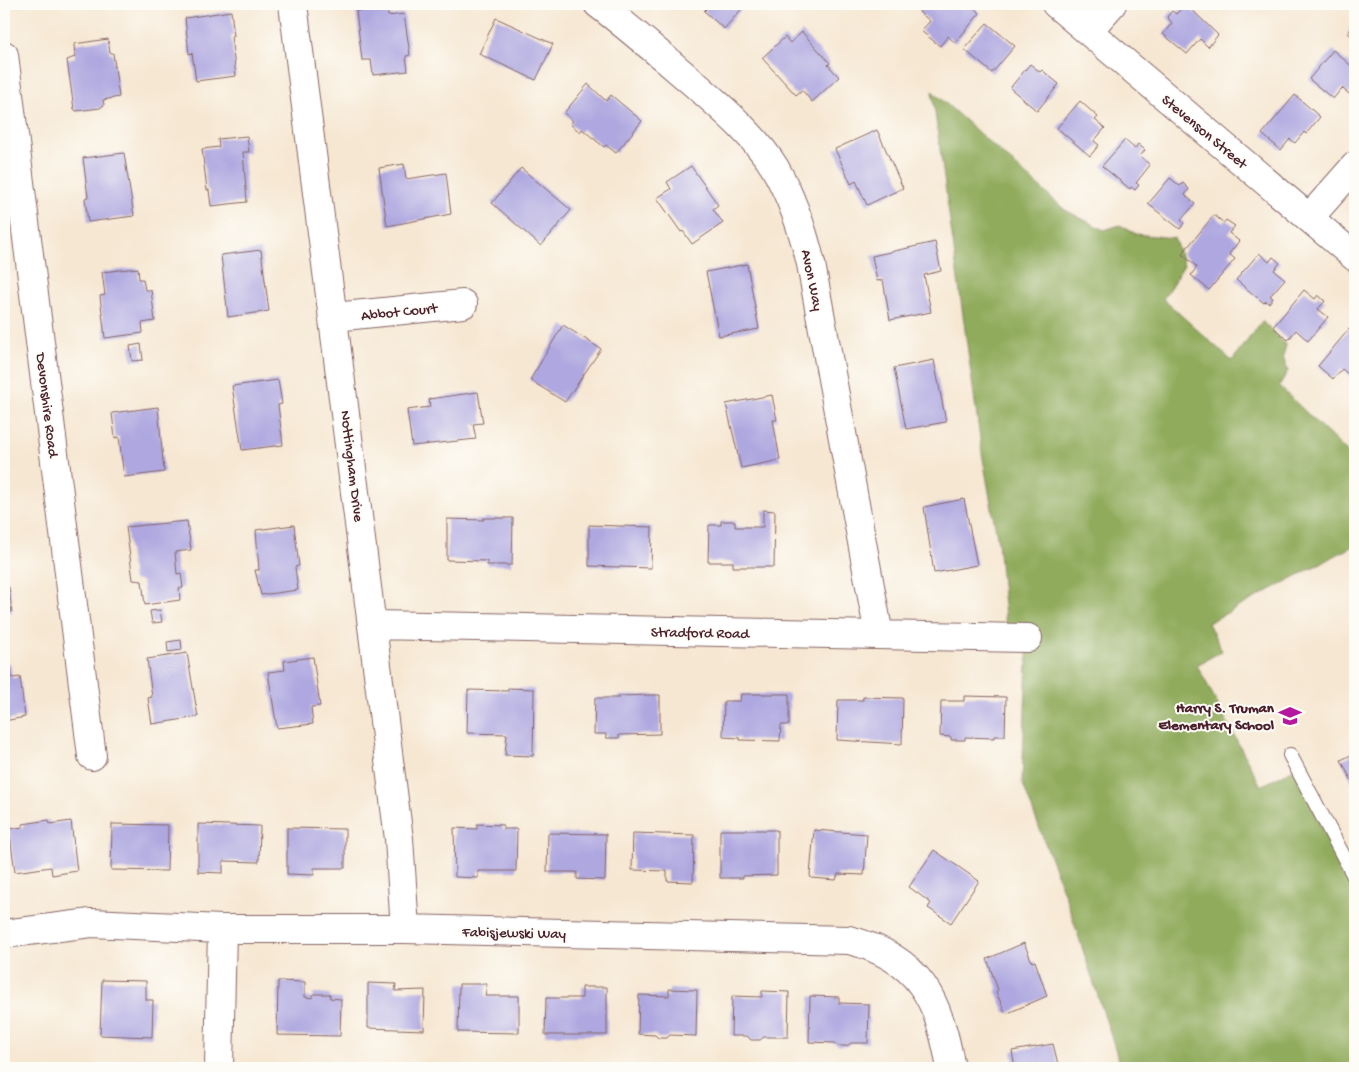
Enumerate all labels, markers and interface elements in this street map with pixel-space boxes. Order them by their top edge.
street label: Stevenson Street [1157,91,1252,175]
street label: Avon Way [796,248,826,313]
street label: Abbot Court [360,300,440,326]
street label: Devonshire Road [31,351,62,460]
street label: Nottingham Drive [335,410,367,523]
street label: Stradford Road [651,624,750,644]
place label: Harry S. Truman Elementary School [1158,700,1275,735]
school or university icon: Harry S. Truman Elementary School [1277,703,1303,729]
street label: Fabisjewski Way [461,924,567,944]

